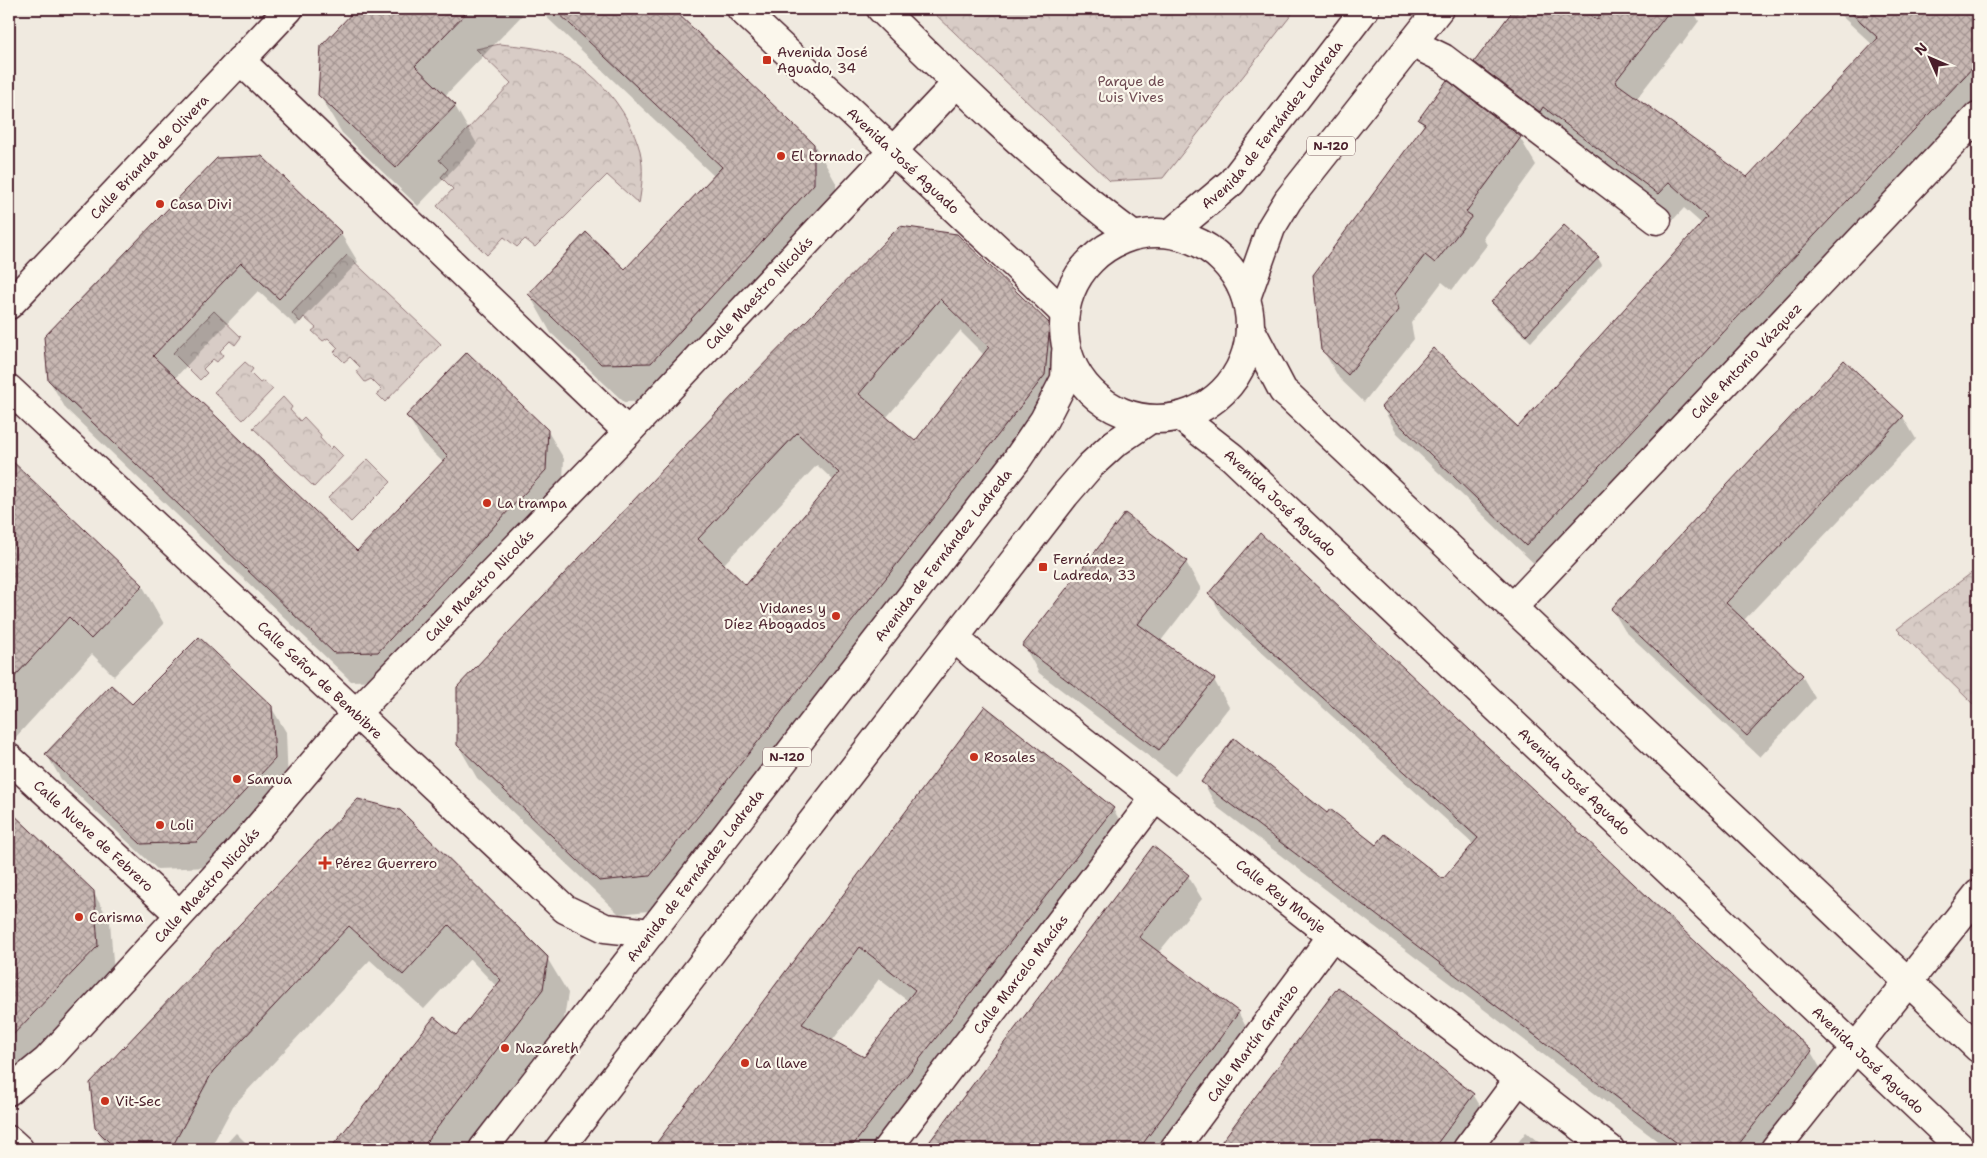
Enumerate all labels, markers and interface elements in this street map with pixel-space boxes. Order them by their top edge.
north arrow [1904,32,1954,82]
street label: Avenida de Fernández Ladreda [1198,36,1347,213]
text: N [1911,39,1931,59]
place label: Avenida José Aguado, 34 [777,43,868,77]
marker: Avenida José Aguado, 34 [761,54,773,66]
park label: Parque de Luis Vives [1097,72,1165,106]
street label: Calle Brianda de Olivera [86,91,213,223]
street label: Avenida José Aguado [843,103,963,218]
road number: N-120 [1307,136,1355,156]
place label: El tornado [791,147,863,165]
marker: El tornado [775,150,787,162]
place label: Casa Divi [170,195,232,213]
marker: Casa Divi [154,198,166,210]
street label: Calle Maestro Nicolás [701,232,817,353]
street label: Calle Antonio Vázquez [1687,299,1805,423]
street label: Avenida José Aguado [1221,445,1340,560]
street label: Avenida de Fernández Ladreda [870,465,1016,645]
place label: La trampa [497,494,567,512]
marker: La trampa [481,497,493,509]
street label: Calle Maestro Nicolás [421,526,538,645]
place label: Fernández Ladreda, 33 [1053,550,1136,584]
marker: Fernández Ladreda, 33 [1037,561,1049,573]
place label: Vidanes y Díez Abogados [724,599,826,633]
marker: Vidanes y Díez Abogados [830,610,842,622]
street label: Calle Señor de Bembibre [254,617,387,743]
street label: Avenida José Aguado [1514,724,1634,839]
road number: N-120 [763,748,811,766]
place label: Rosales [984,748,1036,766]
marker: Rosales [968,751,980,763]
place label: Samua [247,770,292,788]
marker: Samua [231,773,243,785]
street label: Calle Nueve de Febrero [30,776,158,895]
street label: Avenida de Fernández Ladreda [622,785,768,965]
place label: Loli [170,816,194,834]
marker: Loli [154,819,166,831]
street label: Calle Maestro Nicolás [150,824,264,946]
place label: Pérez Guerrero [335,854,437,872]
street label: Calle Rey Monje [1232,855,1330,937]
marker: Pérez Guerrero [319,857,331,869]
place label: Carisma [89,908,143,926]
marker: Carisma [73,911,85,923]
street label: Calle Marcelo Macías [969,911,1072,1038]
street label: Calle Martín Granizo [1203,980,1302,1106]
street label: Avenida José Aguado [1808,1003,1928,1118]
place label: Nazareth [515,1039,579,1057]
marker: Nazareth [499,1042,511,1054]
place label: La llave [755,1054,808,1072]
marker: La llave [739,1057,751,1069]
place label: Vit-Sec [115,1092,161,1110]
marker: Vit-Sec [99,1095,111,1107]

